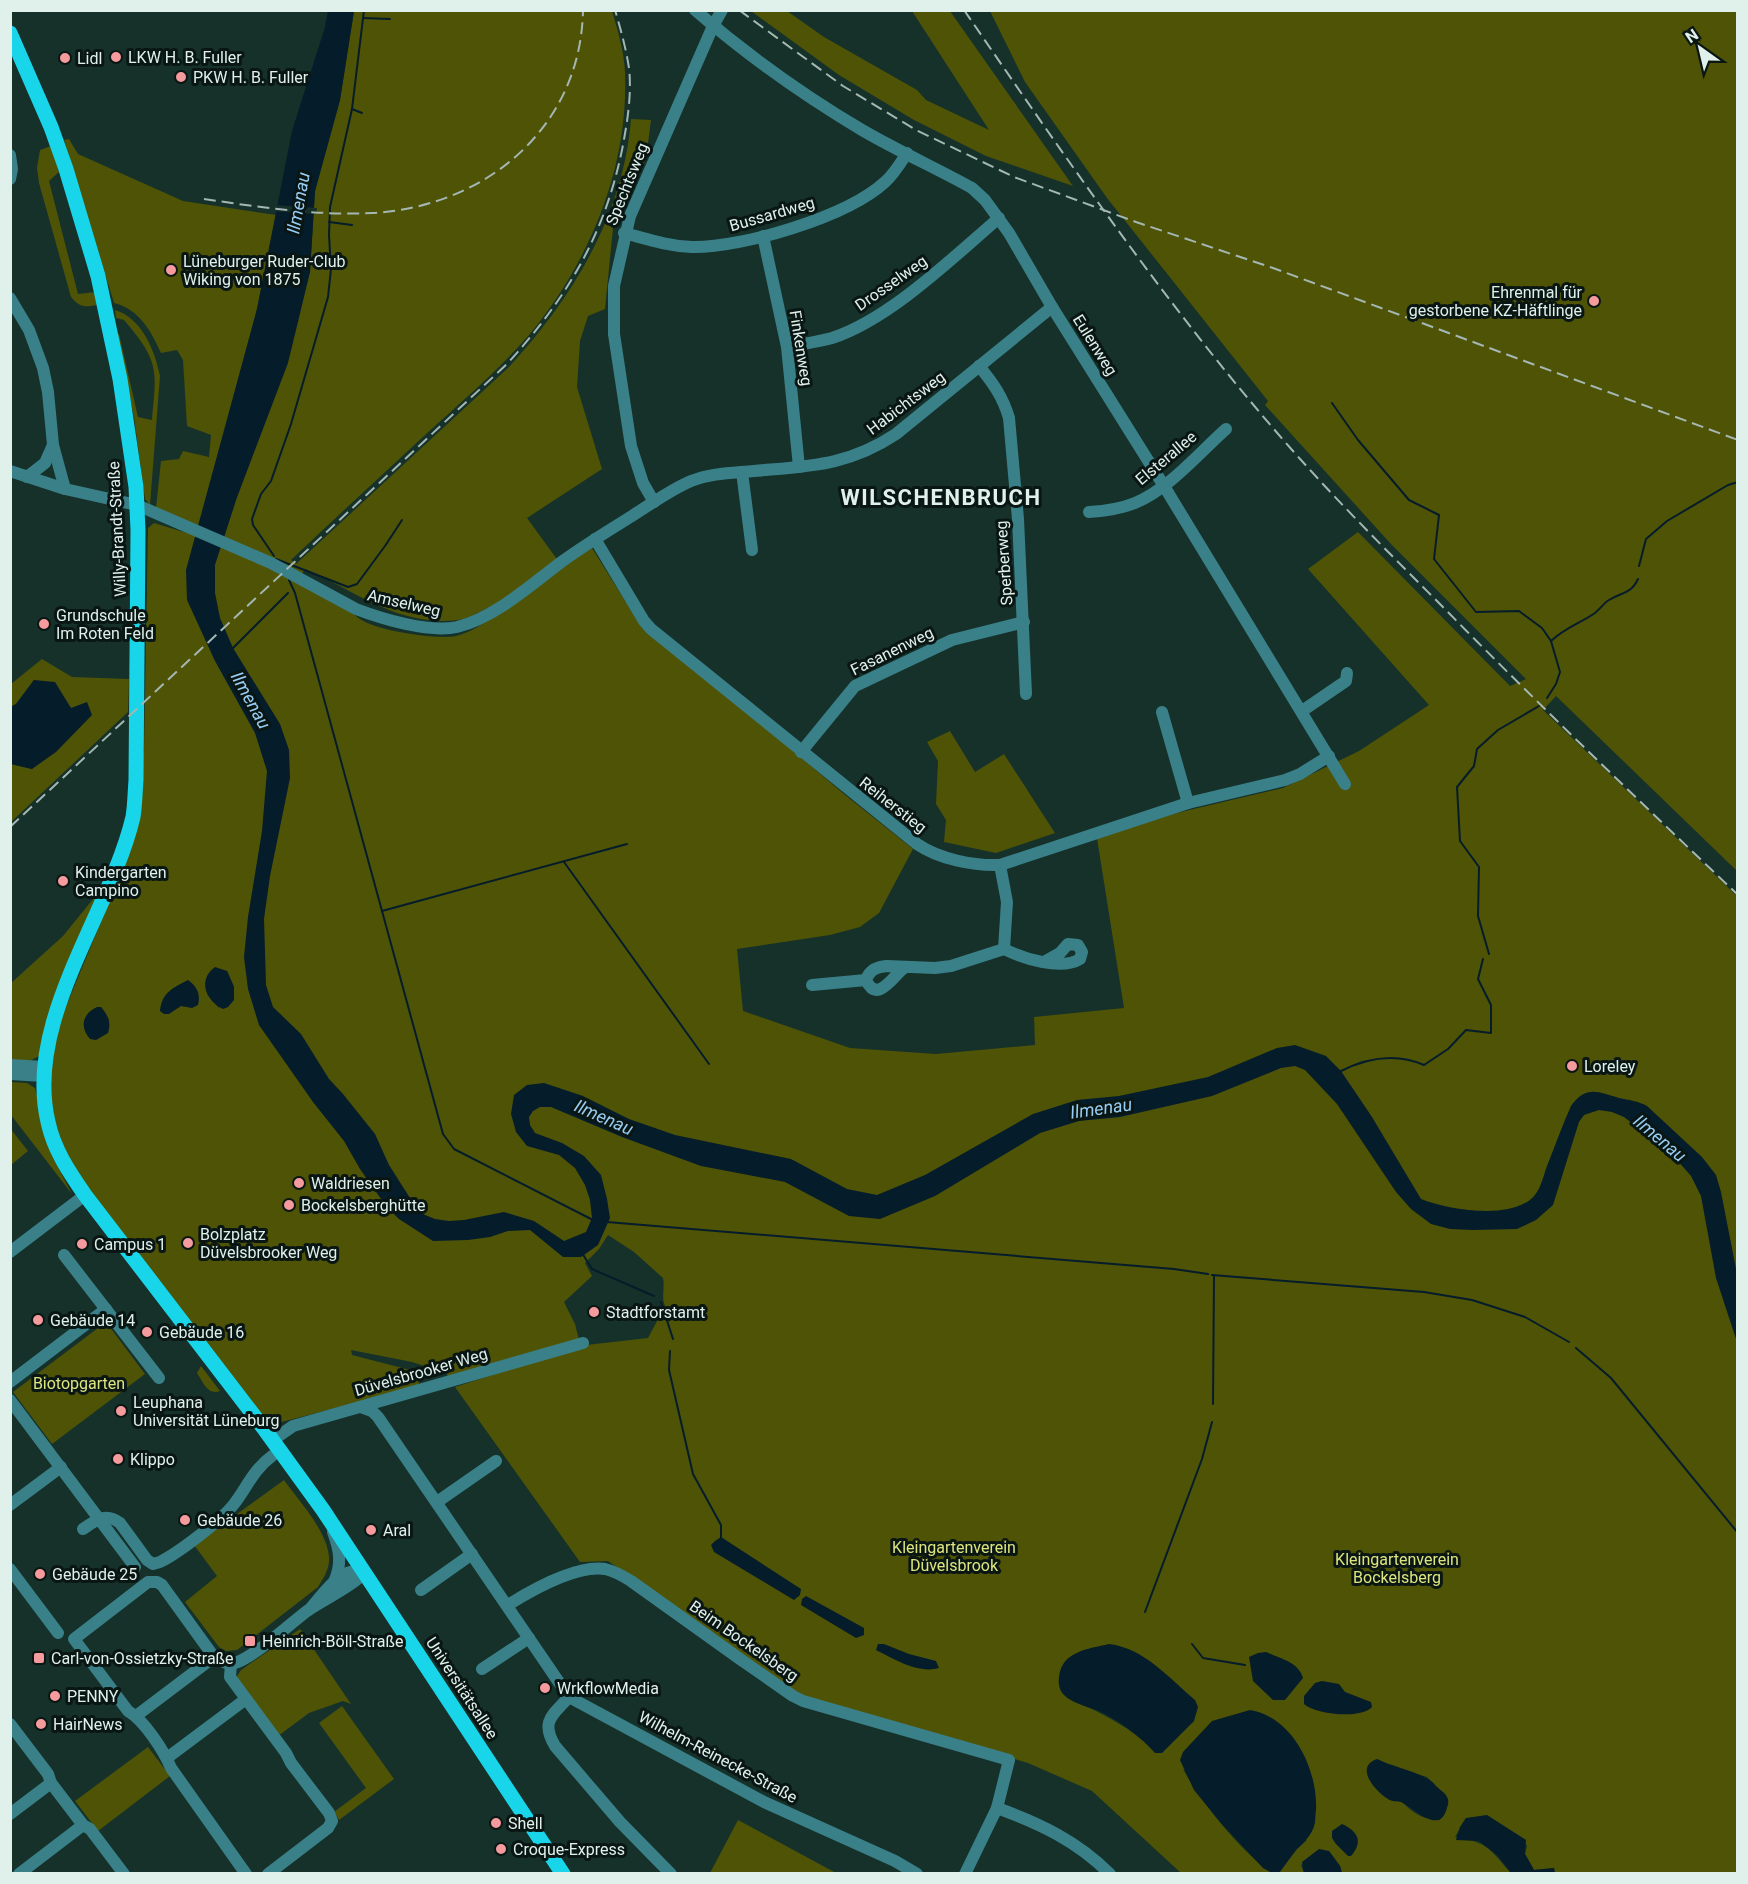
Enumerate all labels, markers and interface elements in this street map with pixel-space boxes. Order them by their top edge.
north arrow [1670,18,1730,78]
text: N [1682,25,1702,47]
place label: LKW H. B. Fuller [128,48,242,67]
place label: Lidl [77,49,102,68]
marker: LKW H. B. Fuller [109,50,123,64]
marker: Lidl [58,51,72,65]
place label: PKW H. B. Fuller [193,68,309,87]
marker: PKW H. B. Fuller [174,70,188,84]
street label: Spechtsweg [602,140,652,228]
water label: Ilmenau [282,170,314,236]
street label: Bussardweg [727,193,817,235]
street label: Drosselweg [851,251,931,315]
place label: Lüneburger Ruder-Club Wiking von 1875 [183,252,346,289]
marker: Lüneburger Ruder-Club Wiking von 1875 [164,263,178,277]
place label: Ehrenmal für gestorbene KZ-Häftlinge [1409,283,1583,320]
marker: Ehrenmal für gestorbene KZ-Häftlinge [1587,294,1601,308]
street label: Finkenweg [786,309,816,387]
street label: Eulenweg [1069,311,1121,379]
street label: Habichtsweg [863,367,949,439]
street label: Elsterallee [1132,427,1200,489]
street label: Willy-Brandt-Straße [104,461,130,597]
district label: WILSCHENBRUCH [840,485,1042,510]
street label: Sperberweg [992,520,1016,606]
street label: Amselweg [366,585,442,621]
place label: Grundschule Im Roten Feld [56,606,154,643]
marker: Grundschule Im Roten Feld [37,617,51,631]
street label: Fasanenweg [847,623,937,679]
water label: Ilmenau [227,668,275,733]
street label: Reiherstieg [856,773,930,837]
place label: Kindergarten Campino [75,863,167,900]
marker: Kindergarten Campino [56,874,70,888]
place label: Loreley [1584,1057,1636,1076]
marker: Loreley [1565,1059,1579,1073]
water label: Ilmenau [1069,1093,1134,1123]
water label: Ilmenau [571,1095,637,1139]
water label: Ilmenau [1629,1110,1691,1166]
place label: Waldriesen [311,1174,390,1193]
marker: Waldriesen [292,1176,306,1190]
place label: Bockelsberghütte [301,1196,425,1215]
marker: Bockelsberghütte [282,1198,296,1212]
place label: Bolzplatz Düvelsbrooker Weg [200,1225,337,1262]
place label: Campus 1 [94,1235,166,1254]
marker: Bolzplatz Düvelsbrooker Weg [181,1236,195,1250]
marker: Campus 1 [75,1237,89,1251]
place label: Stadtforstamt [606,1303,705,1322]
marker: Stadtforstamt [587,1305,601,1319]
place label: Gebäude 14 [50,1311,135,1330]
marker: Gebäude 14 [31,1313,45,1327]
place label: Gebäude 16 [159,1323,244,1342]
marker: Gebäude 16 [140,1325,154,1339]
street label: Düvelsbrooker Weg [352,1344,490,1400]
park label: Biotopgarten [33,1374,125,1393]
place label: Leuphana Universität Lüneburg [133,1393,279,1430]
marker: Leuphana Universität Lüneburg [114,1404,128,1418]
place label: Klippo [130,1450,175,1469]
marker: Klippo [111,1452,125,1466]
place label: Gebäude 26 [197,1511,282,1530]
marker: Gebäude 26 [178,1513,192,1527]
place label: Aral [383,1521,411,1540]
marker: Aral [364,1523,378,1537]
park label: Kleingartenverein Düvelsbrook [892,1538,1016,1575]
park label: Kleingartenverein Bockelsberg [1335,1550,1459,1587]
place label: Gebäude 25 [52,1565,137,1584]
marker: Gebäude 25 [33,1567,47,1581]
street label: Beim Bockelsberg [686,1596,802,1686]
place label: Heinrich-Böll-Straße [262,1632,403,1651]
street label: Universitätsallee [422,1633,502,1743]
marker: Heinrich-Böll-Straße [243,1634,257,1648]
place label: Carl-von-Ossietzky-Straße [51,1649,234,1668]
marker: Carl-von-Ossietzky-Straße [32,1651,46,1665]
place label: WrkflowMedia [557,1679,659,1698]
marker: WrkflowMedia [538,1681,552,1695]
place label: PENNY [67,1687,119,1706]
marker: PENNY [48,1689,62,1703]
street label: Wilhelm-Reinecke-Straße [635,1707,801,1807]
place label: HairNews [53,1715,123,1734]
marker: HairNews [34,1717,48,1731]
place label: Shell [508,1814,543,1833]
marker: Shell [489,1816,503,1830]
place label: Croque-Express [513,1840,625,1859]
marker: Croque-Express [494,1842,508,1856]

